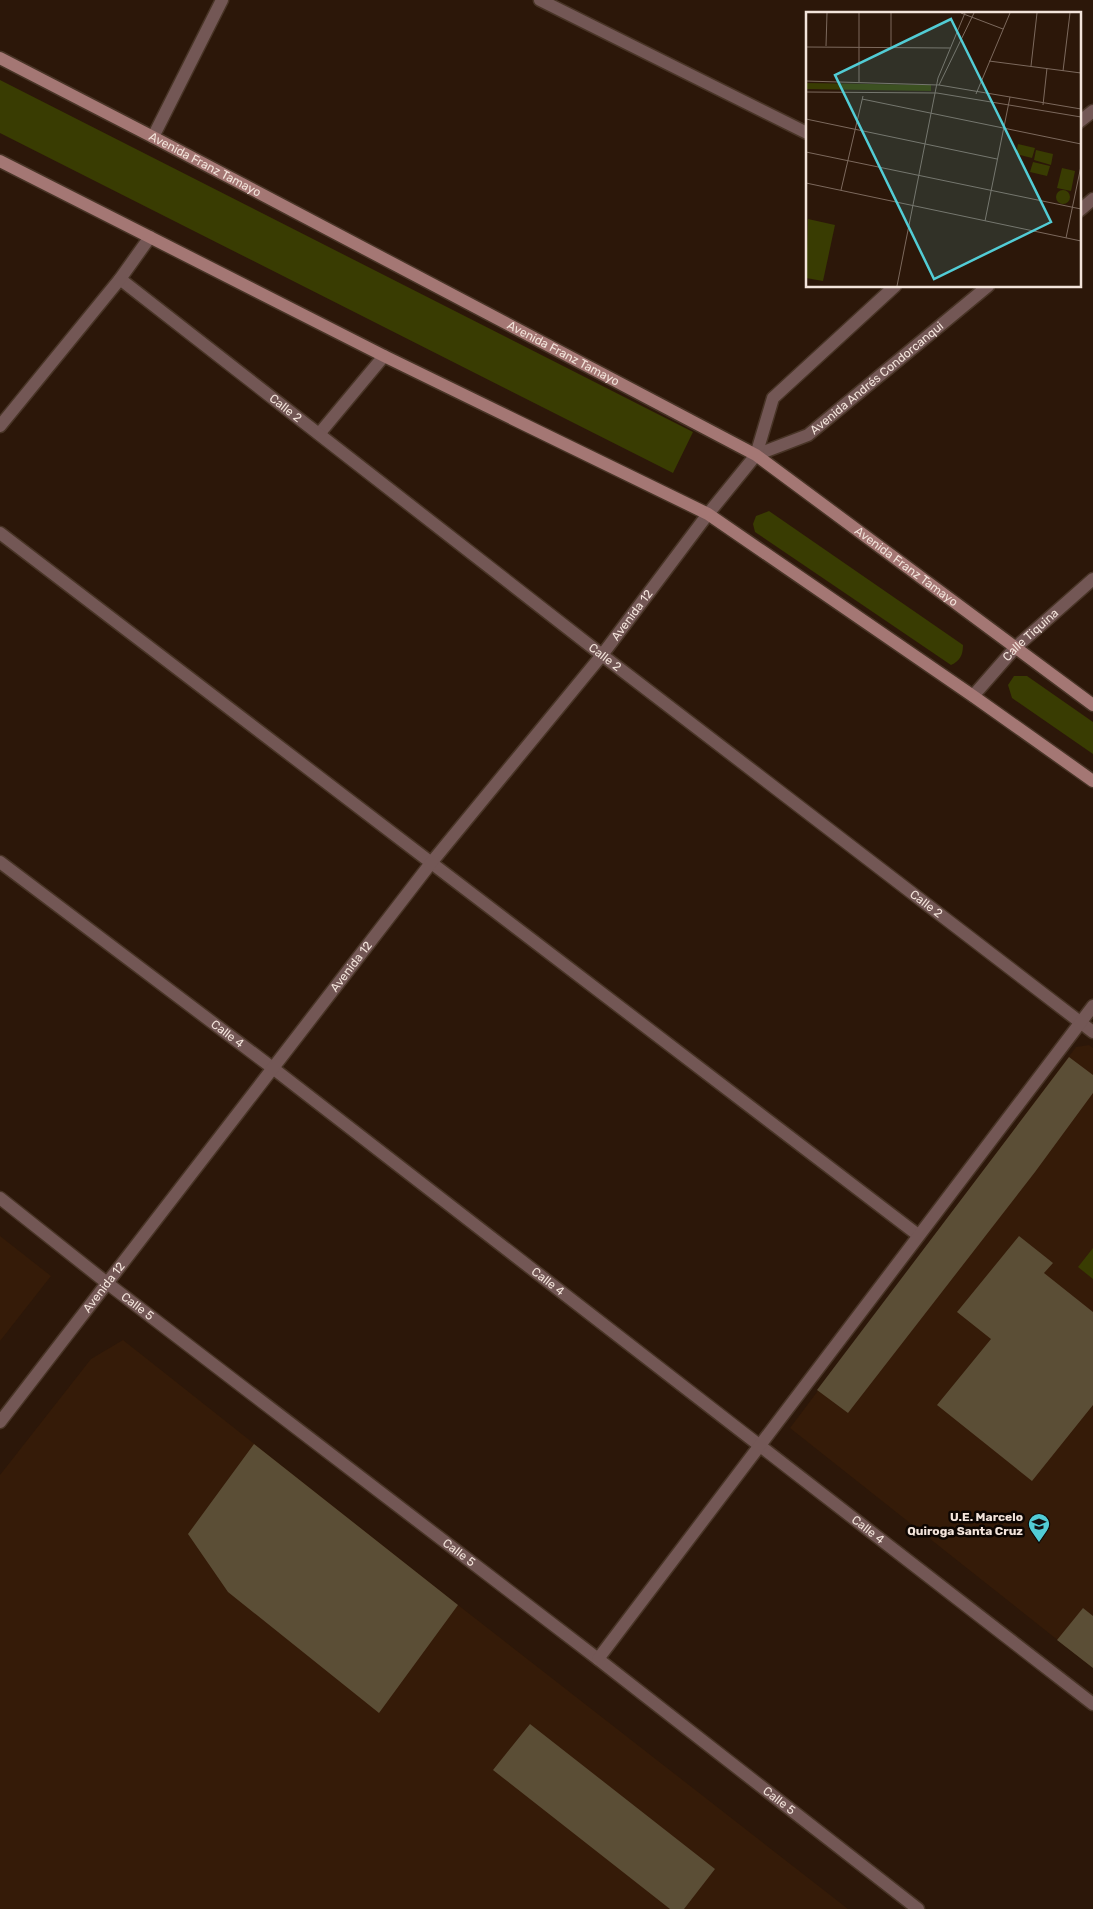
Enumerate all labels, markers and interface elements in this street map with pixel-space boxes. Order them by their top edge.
inset map [806,12,1080,288]
street label: Avenida Franz Tamayo [147,129,264,200]
street label: Avenida Franz Tamayo [505,318,622,389]
street label: Avenida Andrés Condorcanqui [807,319,946,437]
street label: Calle 2 [267,391,305,425]
street label: Avenida Franz Tamayo [852,524,961,609]
street label: Avenida 12 [608,587,656,643]
street label: Calle Tiquina [1000,606,1061,664]
street label: Calle 2 [586,640,624,674]
street label: Calle 2 [907,887,945,921]
street label: Avenida 12 [327,939,375,995]
street label: Calle 4 [208,1017,247,1051]
street label: Avenida 12 [80,1259,128,1315]
street label: Calle 4 [529,1264,567,1299]
street label: Calle 5 [118,1289,157,1323]
place label: U.E. Marcelo Quiroga Santa Cruz [907,1510,1023,1538]
street label: Calle 4 [849,1512,888,1547]
school or university icon: U.E. Marcelo Quiroga Santa Cruz [1027,1512,1051,1543]
street label: Calle 5 [440,1536,478,1569]
street label: Calle 5 [760,1784,798,1818]

